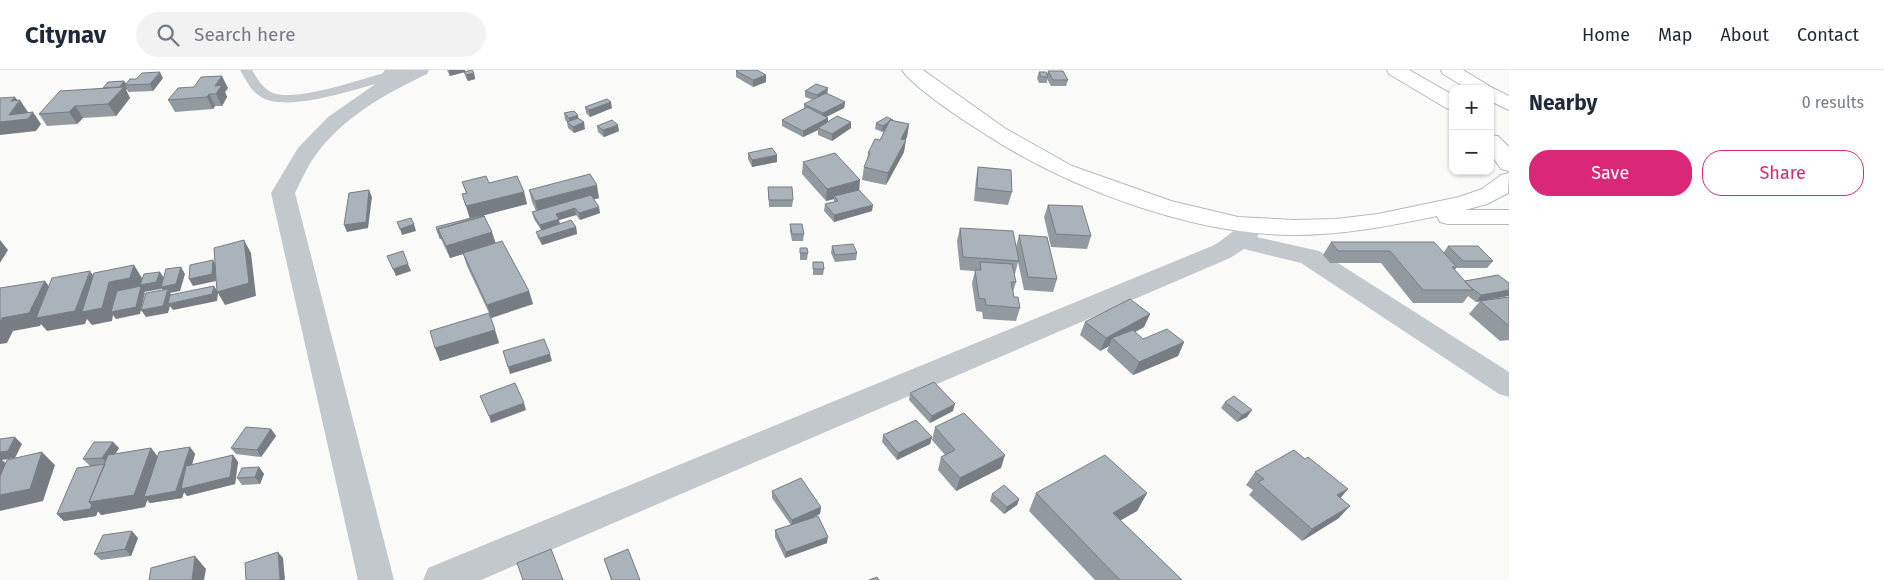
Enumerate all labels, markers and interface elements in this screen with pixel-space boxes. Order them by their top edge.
search box [136,12,486,57]
text: Citynav [25,21,106,49]
icon: search [154,21,182,49]
text: Search here [194,23,296,46]
text: Home [1582,24,1630,46]
text: Map [1658,24,1692,46]
text: About [1720,24,1769,46]
text: Contact [1797,24,1859,46]
map controls [1449,85,1494,175]
button: + [1449,85,1494,130]
text: Nearby [1529,90,1597,116]
text: 0 results [1802,93,1864,112]
button: − [1449,130,1494,175]
button: Save [1529,150,1692,196]
button: Share [1702,150,1864,196]

